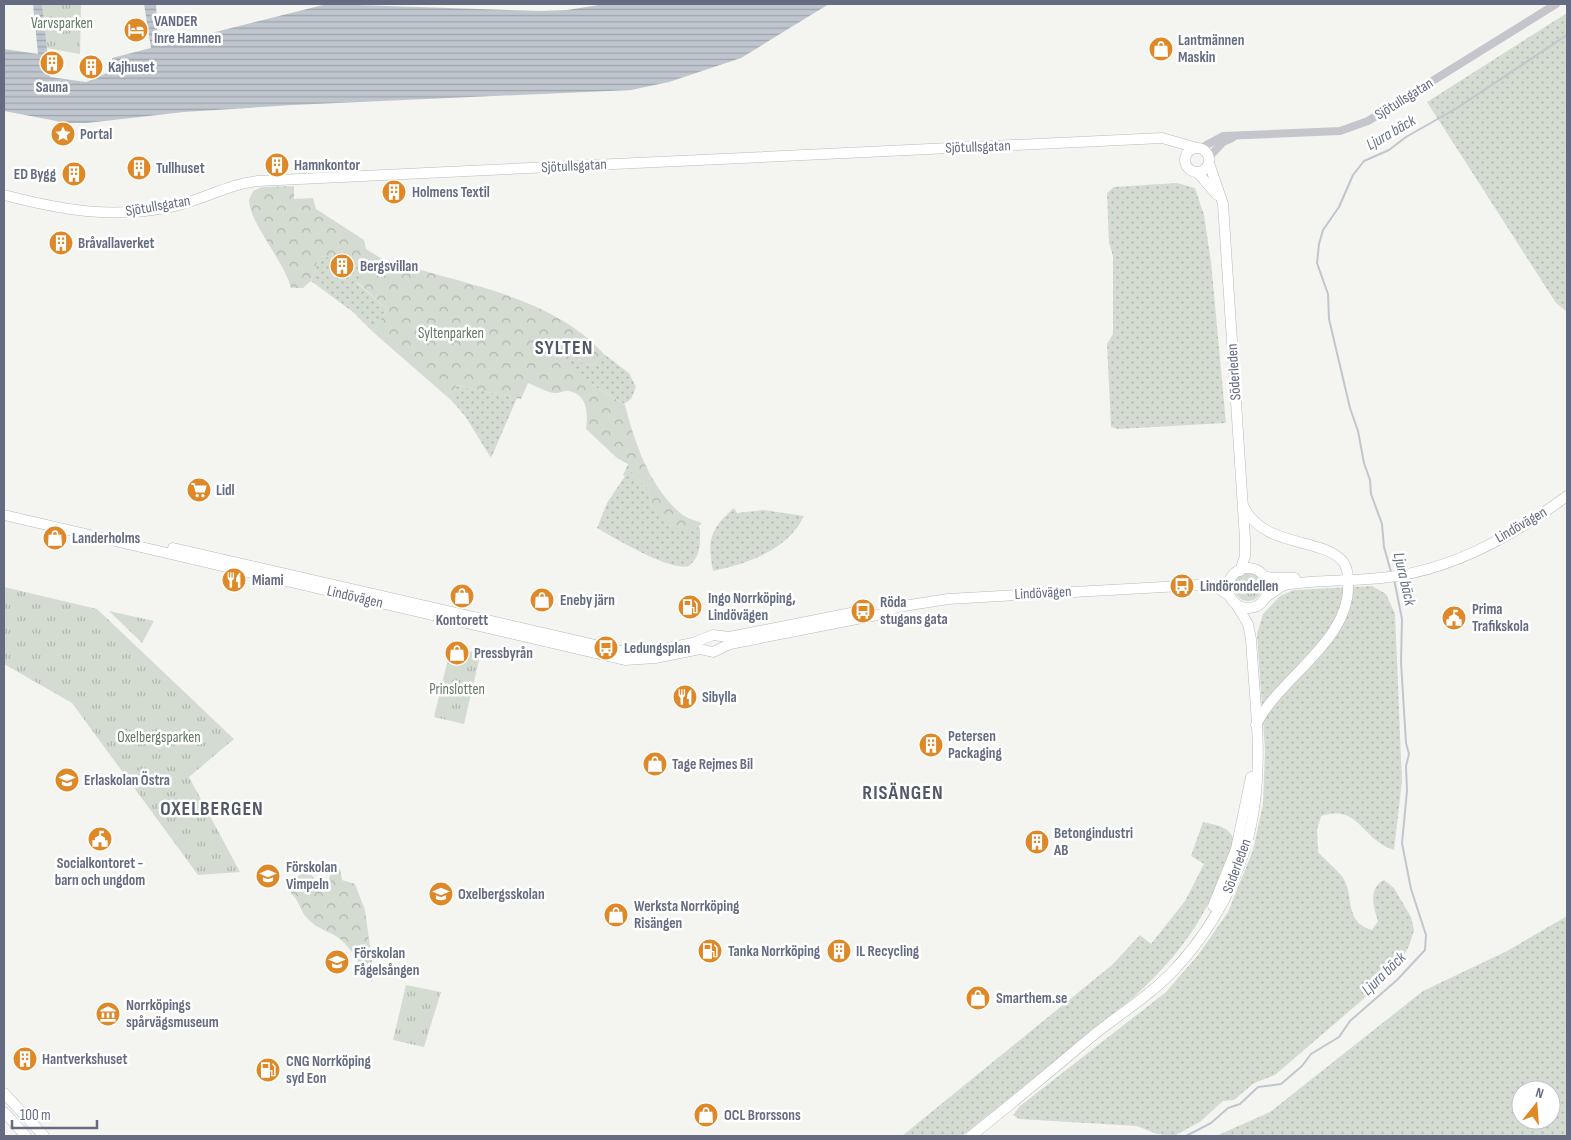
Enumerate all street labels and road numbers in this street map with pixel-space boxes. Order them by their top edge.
street label: Sjötullsgatan [1371,74,1437,124]
street label: Sjötullsgatan [945,136,1011,158]
street label: Sjötullsgatan [541,155,607,177]
street label: Sjötullsgatan [124,191,192,221]
street label: Söderleden [1223,343,1245,401]
street label: Lindövägen [1492,503,1550,547]
street label: Lindövägen [325,581,385,613]
street label: Lindövägen [1014,582,1072,604]
street label: Söderleden [1218,836,1256,896]

